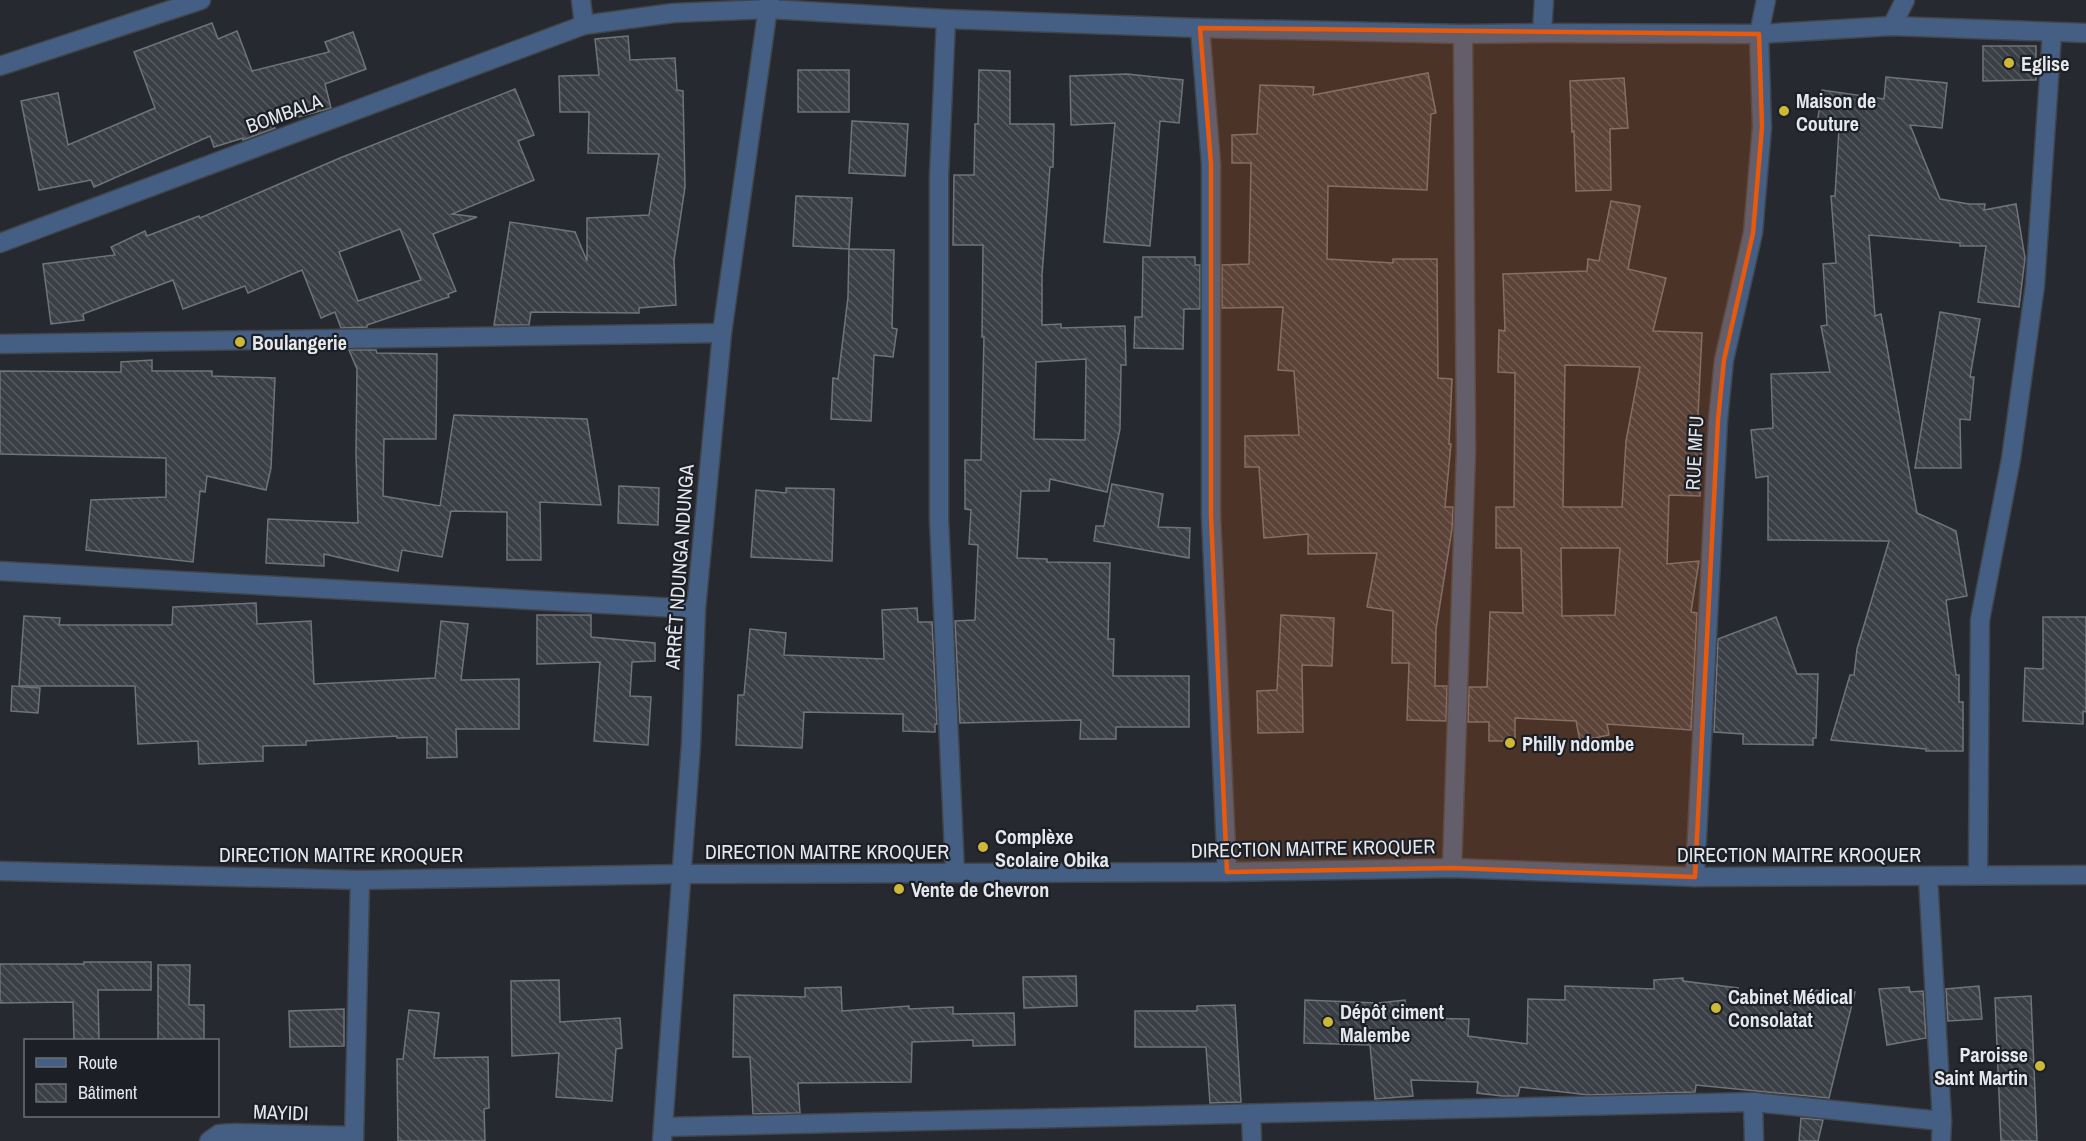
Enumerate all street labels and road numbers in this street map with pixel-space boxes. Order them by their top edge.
street label: BOMBALA [242,87,326,139]
street label: RUE MFU [1679,415,1709,491]
street label: ARRÊT NDUNGA NDUNGA [658,463,700,672]
street label: DIRECTION MAITRE KROQUER [1191,832,1435,864]
street label: DIRECTION MAITRE KROQUER [705,838,949,865]
street label: DIRECTION MAITRE KROQUER [219,841,463,868]
street label: DIRECTION MAITRE KROQUER [1677,841,1921,868]
street label: MAYIDI [253,1098,309,1126]

